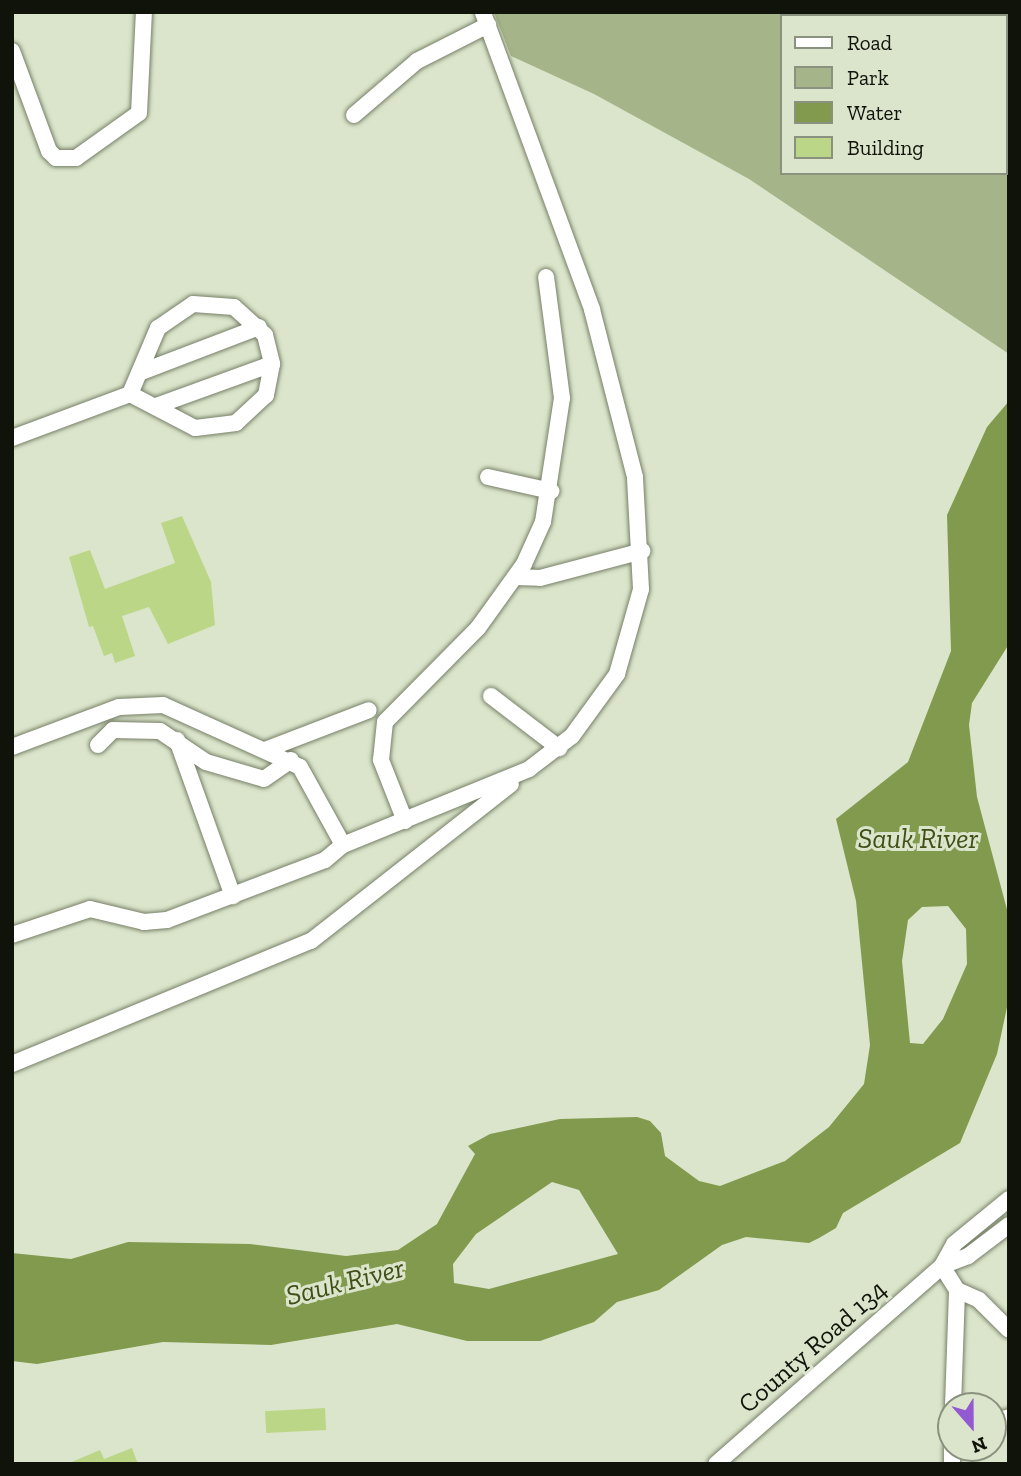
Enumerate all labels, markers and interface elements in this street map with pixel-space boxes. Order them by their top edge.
legend [780,14,1007,175]
text: Road [847,30,892,55]
text: Park [847,65,889,90]
text: Water [847,100,902,125]
text: Building [847,135,924,160]
water label: Sauk River [858,822,978,856]
water label: Sauk River [282,1251,408,1313]
street label: County Road 134 [732,1274,894,1420]
north arrow [937,1392,1007,1462]
text: N [968,1432,990,1459]

